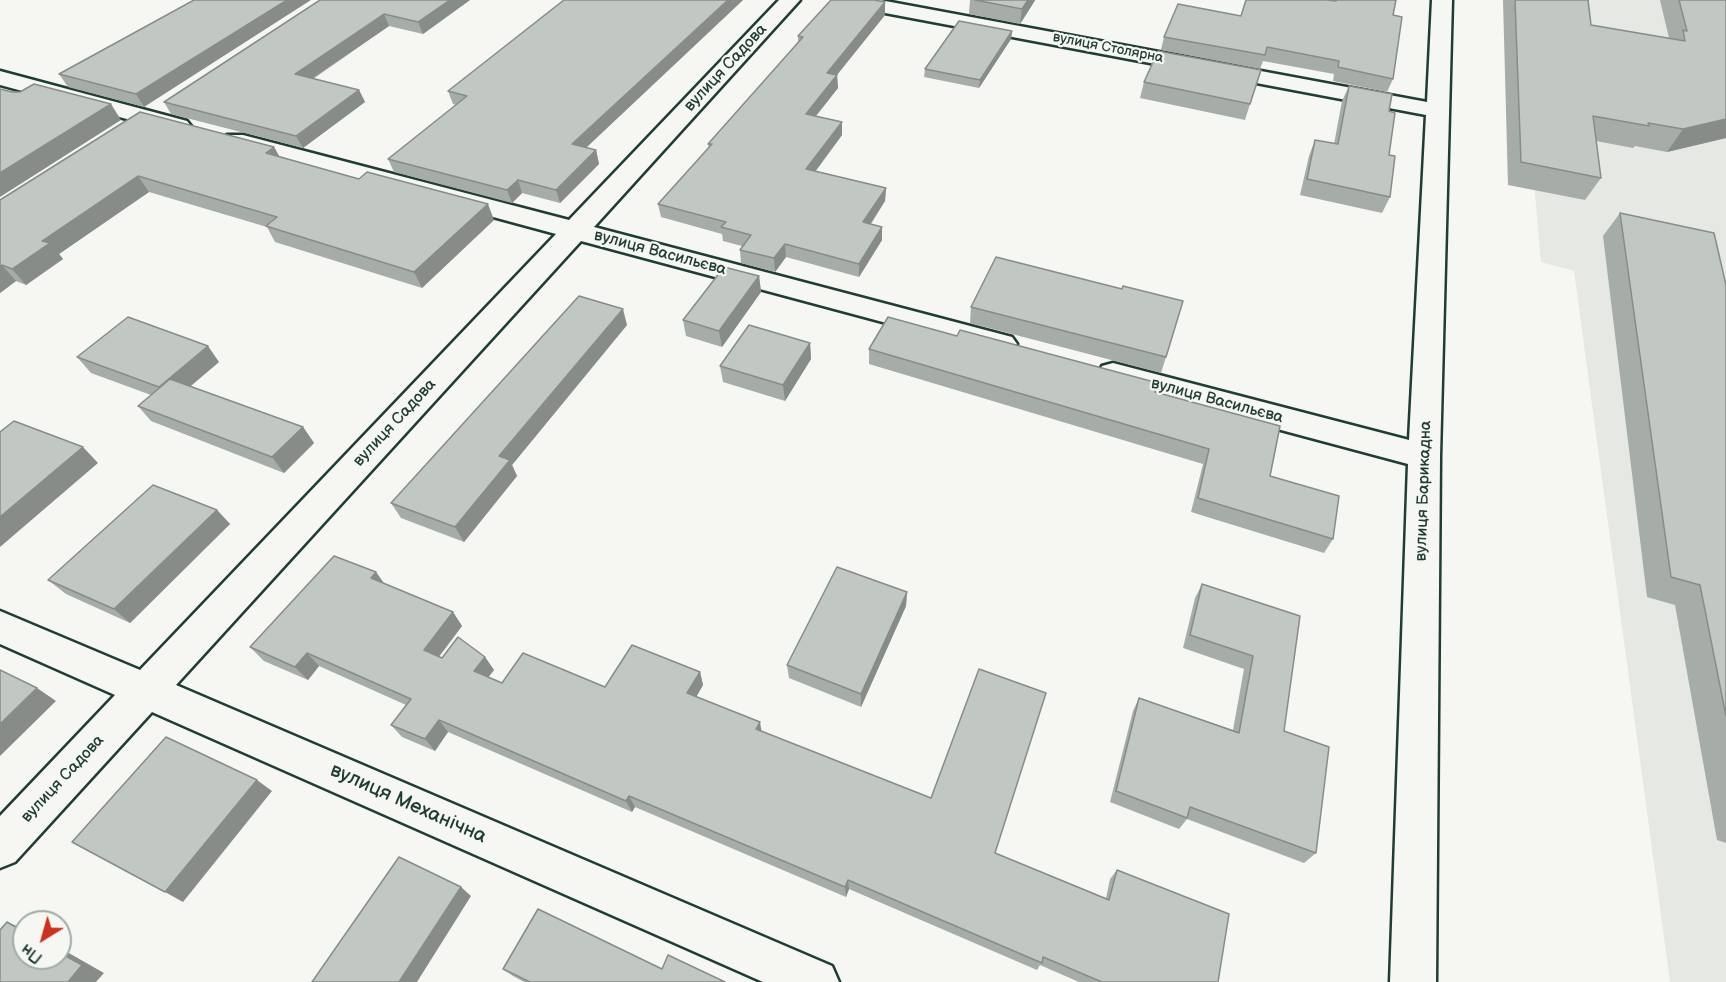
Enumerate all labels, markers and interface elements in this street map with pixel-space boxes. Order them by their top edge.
street label: вулиця Садова [681,20,771,116]
street label: вулиця Столярна [1051,29,1165,67]
street label: вулиця Васильєва [592,226,728,280]
street label: вулиця Васильєва [1149,374,1285,428]
street label: вулиця Садова [350,375,440,471]
street label: вулиця Барикадна [1412,420,1436,562]
street label: вулиця Садова [18,731,108,827]
street label: вулиця Механічна [326,759,490,849]
north arrow [12,910,72,970]
text: Пн [18,939,46,967]

